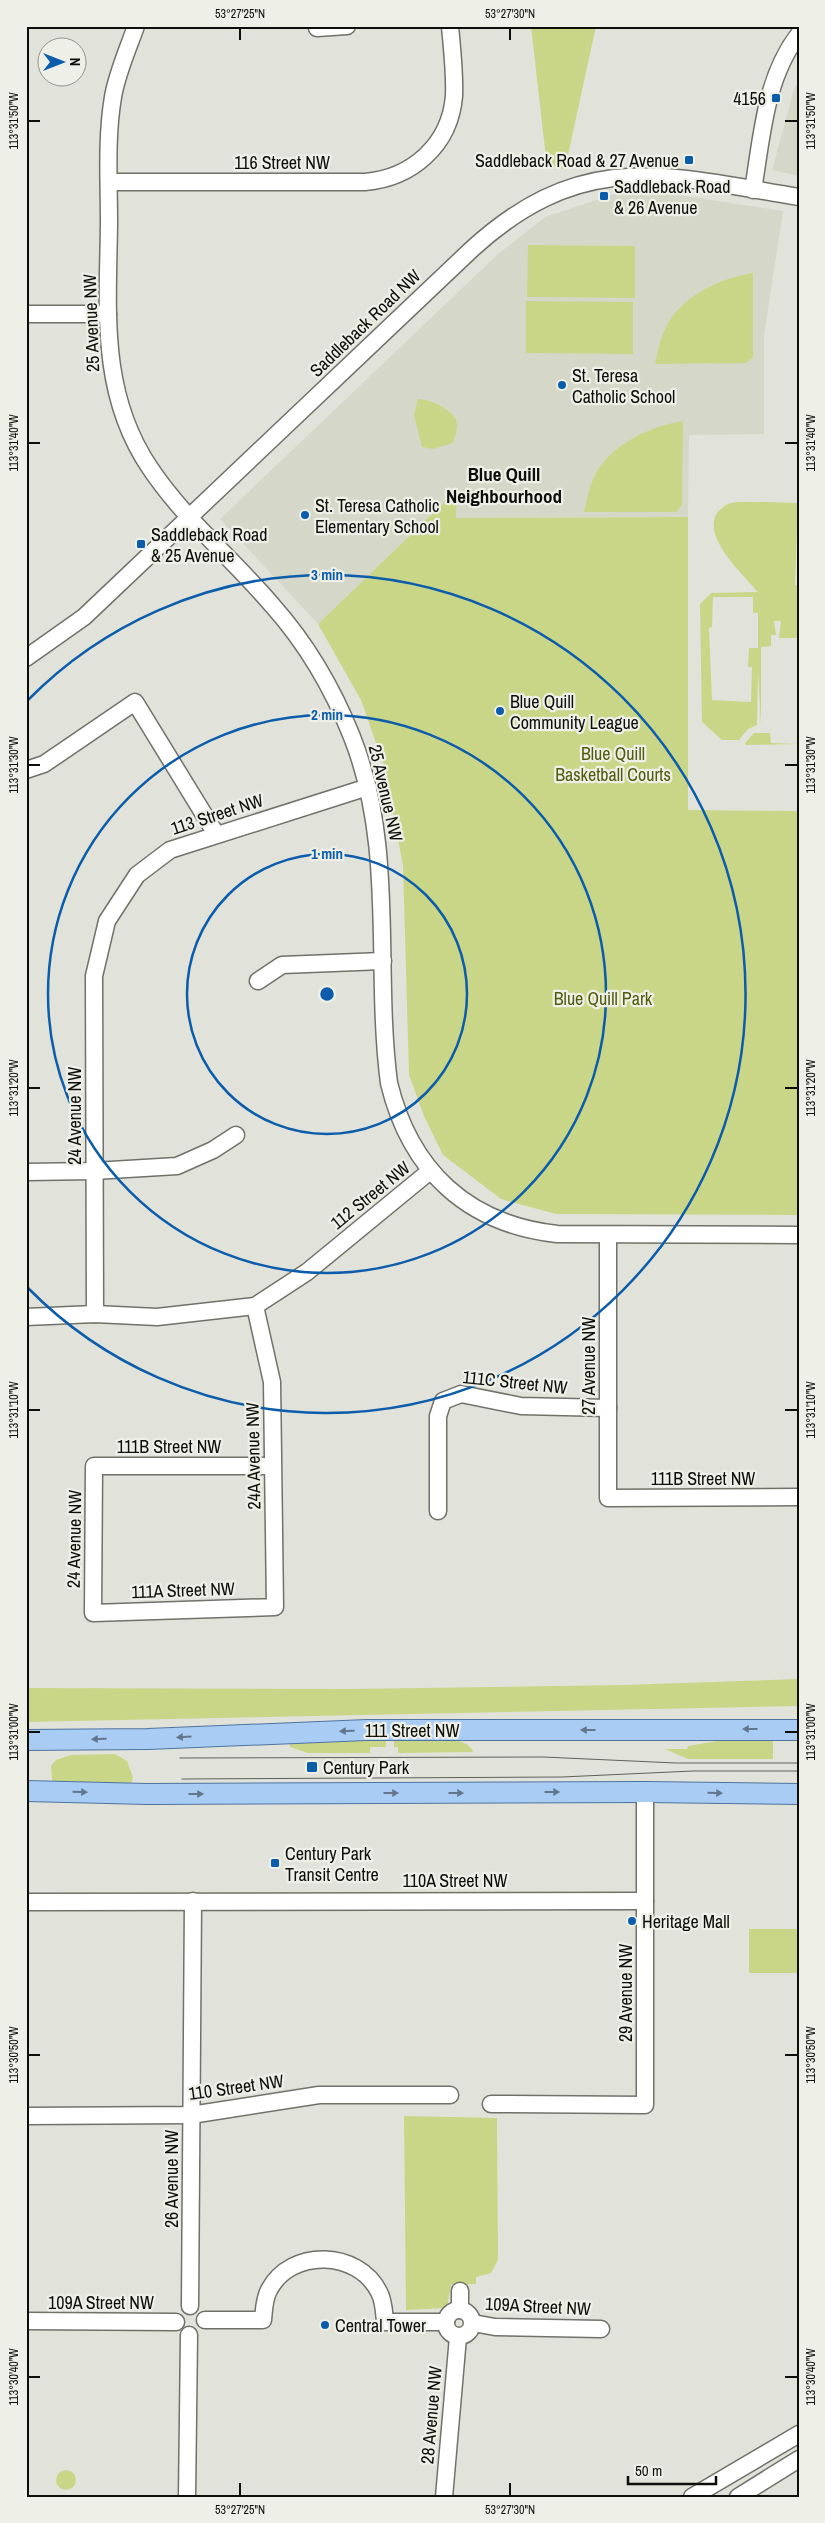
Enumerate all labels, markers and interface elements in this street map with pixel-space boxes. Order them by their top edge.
text: 53°27'25"N [215,6,265,22]
text: 53°27'30"N [485,6,535,22]
north arrow [38,38,88,88]
text: N [66,58,84,66]
place label: 4156 [733,86,766,111]
text: 113°31'50"W [6,92,22,150]
marker: 4156 [770,92,782,104]
text: 113°31'50"W [803,92,819,150]
place label: Saddleback Road & 27 Avenue [475,148,679,173]
street label: 116 Street NW [234,150,330,175]
marker: Saddleback Road & 27 Avenue [683,154,695,166]
place label: Saddleback Road & 26 Avenue [614,174,731,220]
marker: Saddleback Road & 26 Avenue [598,190,610,202]
street label: Saddleback Road NW [304,264,426,382]
street label: 25 Avenue NW [77,273,105,373]
place label: St. Teresa Catholic School [572,363,675,409]
marker: St. Teresa Catholic School [556,379,568,391]
text: 113°31'40"W [6,414,22,472]
text: 113°31'40"W [803,414,819,472]
district label: Blue Quill Neighbourhood [446,461,562,509]
place label: St. Teresa Catholic Elementary School [315,493,439,539]
marker: St. Teresa Catholic Elementary School [299,509,311,521]
place label: Saddleback Road & 25 Avenue [151,522,268,568]
marker: Saddleback Road & 25 Avenue [135,538,147,550]
text: 3 min [311,564,343,585]
place label: Blue Quill Community League [510,689,639,735]
text: 2 min [311,704,343,725]
marker: Blue Quill Community League [494,705,506,717]
text: 113°31'30"W [6,736,22,794]
text: 113°31'30"W [803,736,819,794]
park label: Blue Quill Basketball Courts [555,741,671,787]
street label: 25 Avenue NW [363,742,409,844]
street label: 113 Street NW [168,787,266,841]
text: 1 min [311,843,343,864]
centre of rings [318,985,336,1003]
park label: Blue Quill Park [554,986,653,1011]
text: 113°31'20"W [6,1059,22,1117]
text: 113°31'20"W [803,1059,819,1117]
street label: 24 Avenue NW [62,1067,87,1165]
street label: 112 Street NW [325,1155,415,1235]
street label: 27 Avenue NW [576,1317,601,1415]
street label: 111C Street NW [461,1364,569,1400]
text: 113°31'10"W [6,1381,22,1439]
text: 113°31'10"W [803,1381,819,1439]
street label: 24A Avenue NW [240,1402,266,1510]
street label: 111B Street NW [117,1434,221,1459]
street label: 111B Street NW [651,1466,755,1491]
street label: 24 Avenue NW [61,1490,87,1588]
street label: 111A Street NW [131,1576,235,1604]
text: 113°31'00"W [6,1703,22,1761]
text: 113°31'00"W [803,1703,819,1761]
street label: 111 Street NW [365,1718,459,1743]
one-way arrow [742,1725,758,1733]
one-way arrow [579,1726,595,1734]
one-way arrow [338,1727,354,1735]
one-way arrow [176,1733,192,1741]
one-way arrow [91,1735,107,1743]
place label: Century Park [323,1755,410,1780]
marker: Century Park [305,1760,319,1774]
one-way arrow [72,1788,88,1796]
one-way arrow [544,1788,560,1796]
one-way arrow [383,1789,399,1797]
one-way arrow [448,1789,464,1797]
one-way arrow [707,1789,723,1797]
one-way arrow [188,1790,204,1798]
place label: Century Park Transit Centre [285,1841,379,1887]
marker: Century Park Transit Centre [269,1857,281,1869]
street label: 110A Street NW [403,1868,507,1893]
place label: Heritage Mall [642,1909,730,1934]
marker: Heritage Mall [626,1915,638,1927]
street label: 29 Avenue NW [613,1944,638,2042]
text: 113°30'50"W [6,2026,22,2084]
text: 113°30'50"W [803,2026,819,2084]
street label: 110 Street NW [187,2068,285,2106]
street label: 26 Avenue NW [159,2130,184,2228]
street label: 109A Street NW [48,2290,154,2315]
street label: 109A Street NW [484,2291,592,2321]
place label: Central Tower [335,2313,426,2338]
marker: Central Tower [319,2319,331,2331]
text: 113°30'40"W [6,2348,22,2406]
text: 113°30'40"W [803,2348,819,2406]
street label: 28 Avenue NW [414,2365,448,2465]
scale bar [628,2453,715,2485]
text: 50 m [635,2460,662,2481]
text: 53°27'25"N [215,2502,265,2518]
text: 53°27'30"N [485,2502,535,2518]

